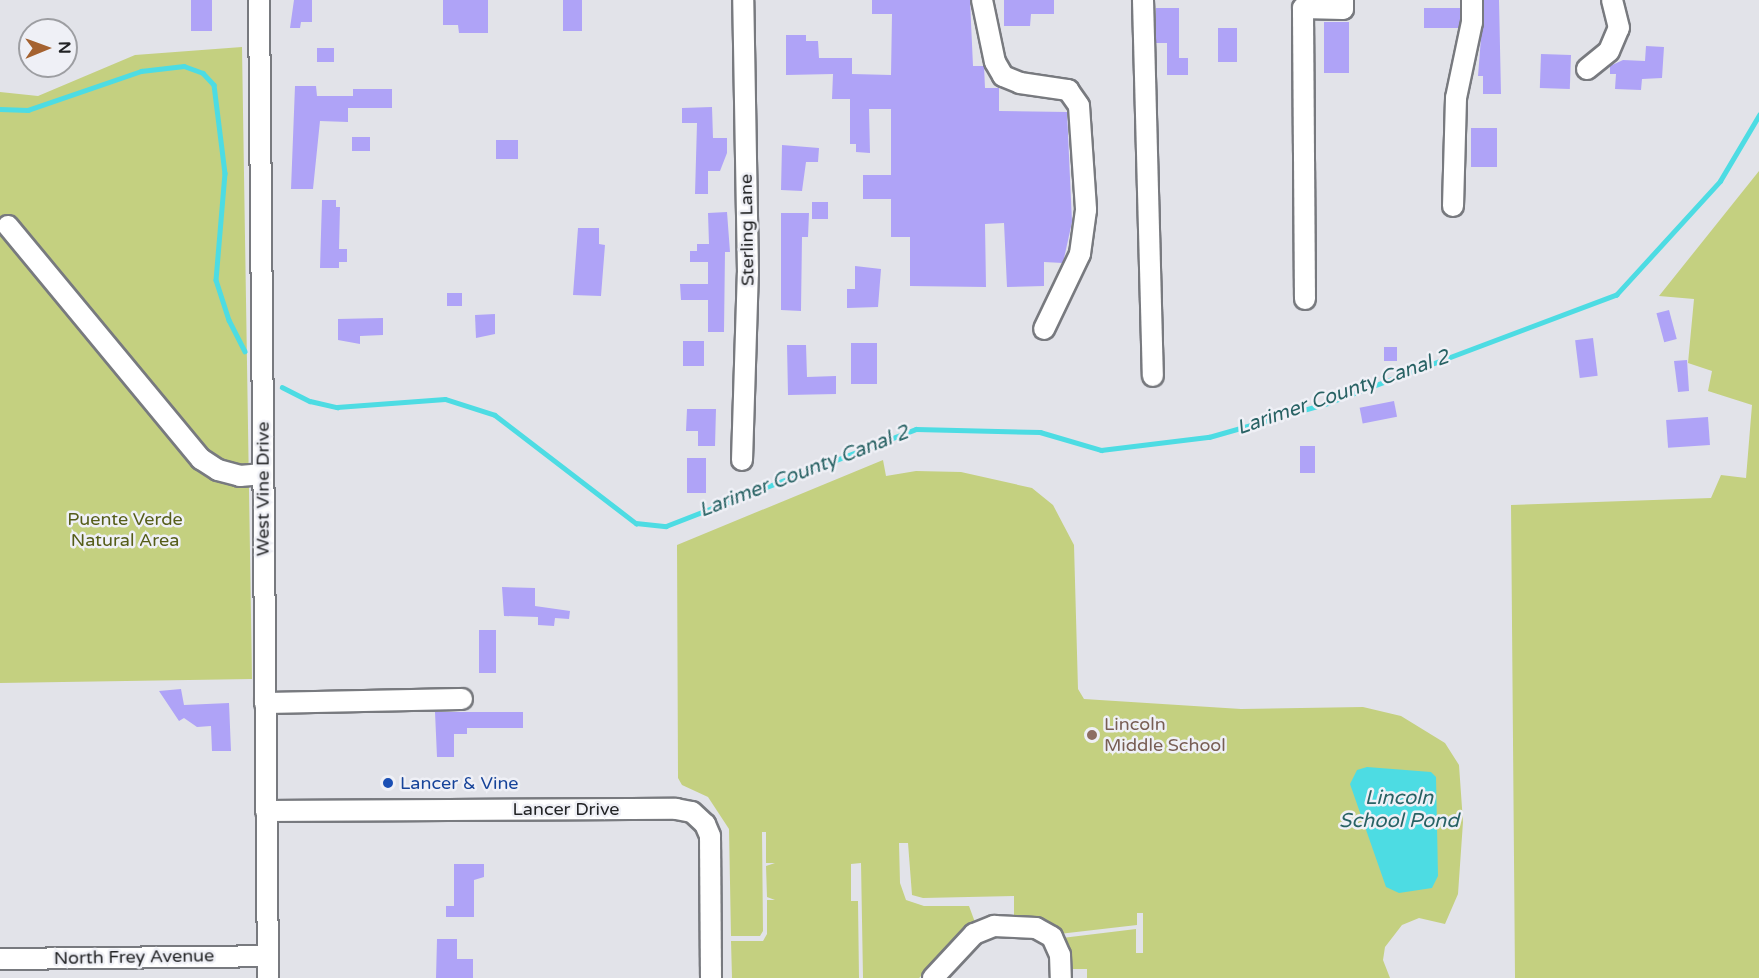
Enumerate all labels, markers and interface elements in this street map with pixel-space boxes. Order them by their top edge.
north arrow [18,18,78,78]
text: N [54,41,74,54]
street label: Sterling Lane [735,174,759,286]
water label: Larimer County Canal 2 [1234,345,1452,441]
water label: Larimer County Canal 2 [696,421,912,523]
street label: West Vine Drive [252,422,274,556]
park label: Puente Verde Natural Area [67,509,183,552]
place label: Lincoln Middle School [1104,714,1226,756]
marker: Lincoln Middle School [1085,728,1099,742]
place label: Lancer & Vine [400,772,519,794]
marker: Lancer & Vine [381,776,395,790]
water label: Lincoln School Pond [1339,786,1459,833]
street label: Lancer Drive [512,798,620,820]
street label: North Frey Avenue [54,945,214,969]

